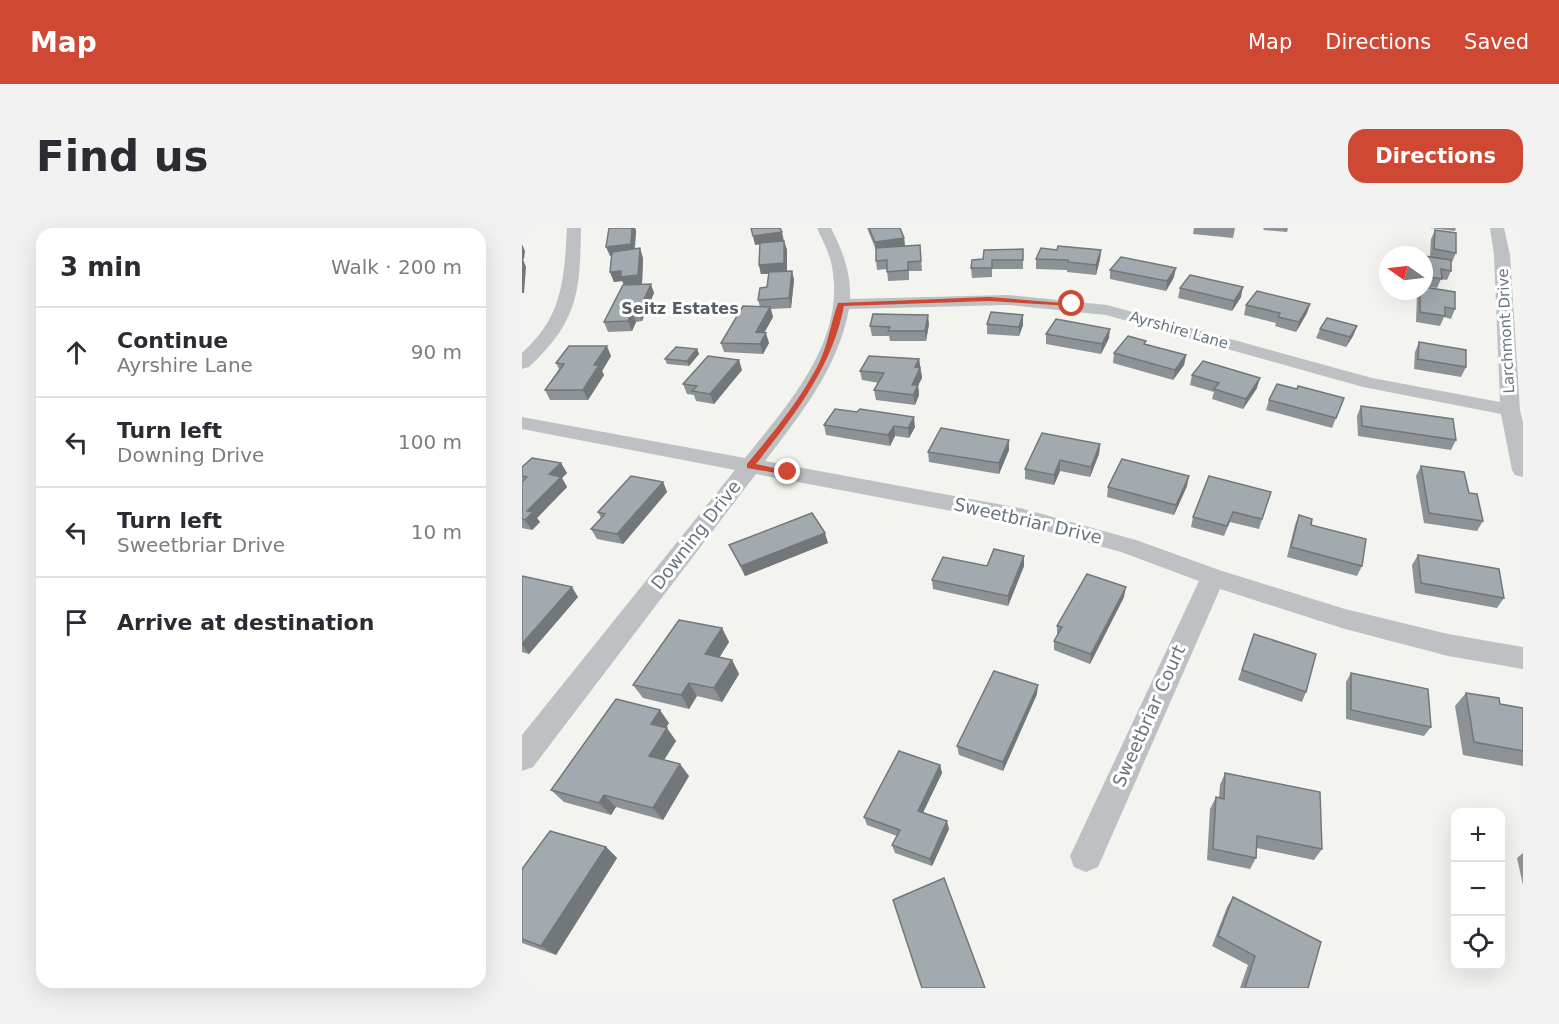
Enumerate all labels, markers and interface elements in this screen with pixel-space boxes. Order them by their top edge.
text: Map [30,26,97,59]
text: Map [1248,30,1292,54]
text: Directions [1325,30,1431,54]
text: Saved [1464,30,1529,54]
button: Directions [1348,129,1523,183]
text: Find us [36,132,209,181]
north arrow [1379,246,1433,300]
text: 3 min [60,252,142,282]
text: Walk · 200 m [331,255,462,279]
street label: Larchmont Drive [1494,268,1518,394]
route start [1058,290,1084,316]
district label: Seitz Estates [621,299,739,318]
street label: Ayrshire Lane [1128,307,1230,353]
text: Continue [117,328,228,353]
icon: ahead [60,336,93,369]
text: 90 m [411,340,462,364]
text: Ayrshire Lane [117,353,253,377]
text: Turn left [117,418,222,443]
icon: left [60,426,93,459]
text: 100 m [398,430,462,454]
text: Downing Drive [117,443,264,467]
route end [774,458,800,484]
street label: Downing Drive [647,476,745,593]
street label: Sweetbriar Drive [952,493,1104,548]
text: Turn left [117,508,222,533]
icon: left [60,516,93,549]
text: 10 m [411,520,462,544]
text: Sweetbriar Drive [117,533,285,557]
icon: arrive [60,606,93,639]
text: Arrive at destination [117,610,374,635]
street label: Sweetbriar Court [1108,642,1189,790]
map controls [1451,808,1505,970]
button: + [1451,808,1505,862]
button: − [1451,862,1505,916]
button: locate [1451,916,1505,970]

